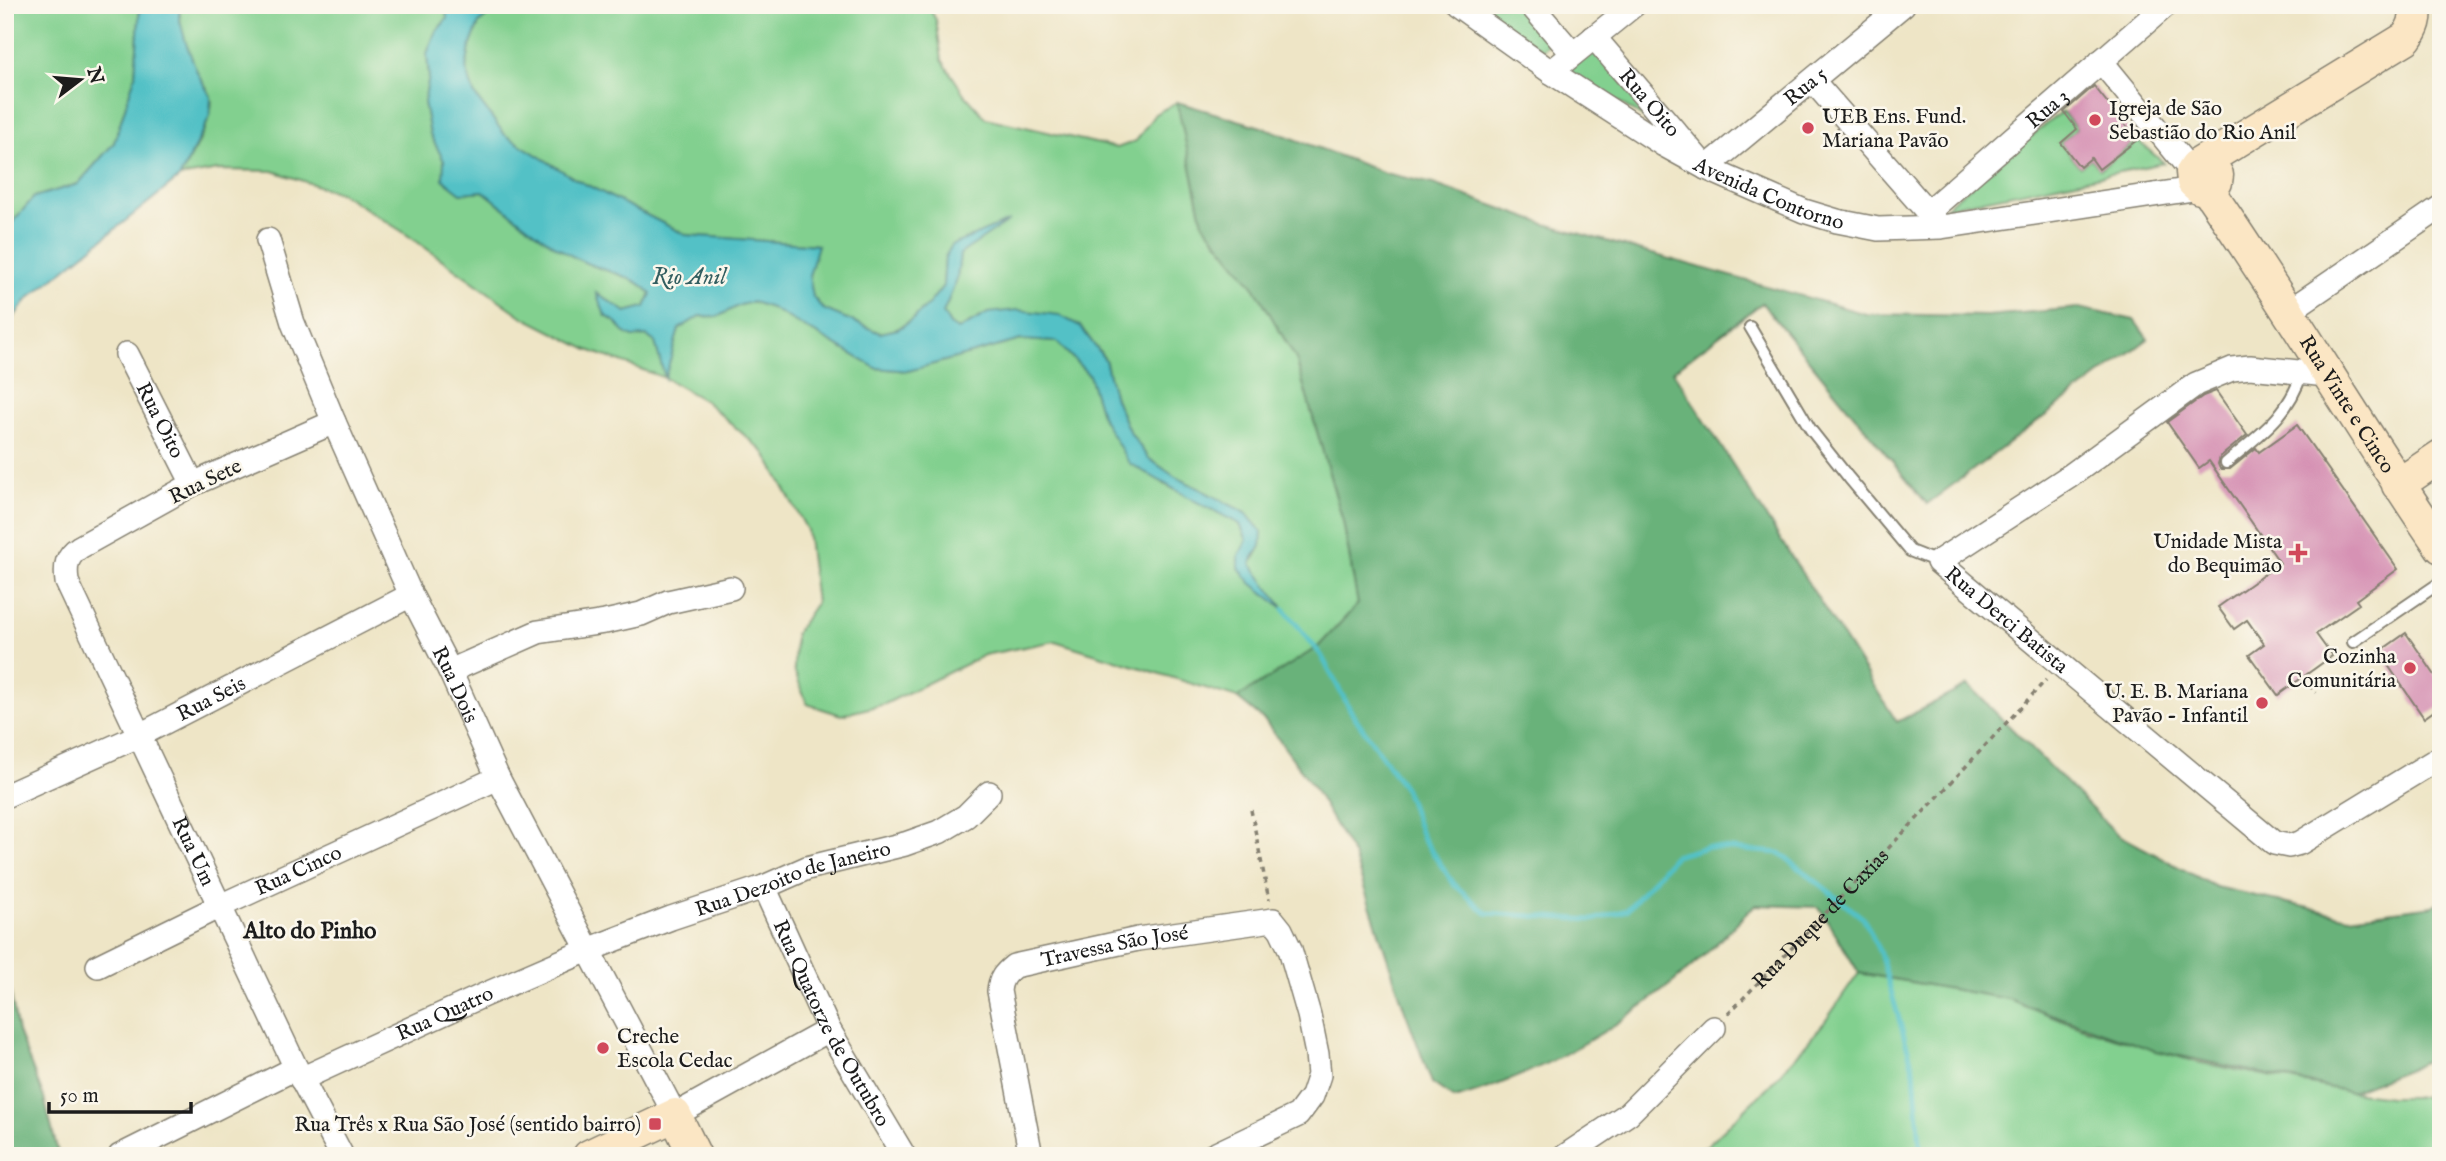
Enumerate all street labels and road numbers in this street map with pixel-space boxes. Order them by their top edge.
street label: Rua 5 [1779,61,1833,113]
street label: Rua Oito [1612,63,1686,143]
street label: Rua 3 [2021,83,2075,135]
street label: Avenida Contorno [1687,151,1846,237]
street label: Rua Vinte e Cinco [2292,331,2400,479]
street label: Rua Oito [129,378,190,463]
street label: Rua Sete [165,453,247,512]
street label: Rua Derci Batista [1938,561,2074,681]
street label: Rua Dois [425,642,484,727]
street label: Rua Seis [173,671,251,729]
street label: Rua Um [164,813,220,891]
street label: Rua Dezoito de Janeiro [692,836,894,924]
street label: Rua Cinco [251,840,346,903]
street label: Rua Duque de Caxias [1747,843,1896,996]
street label: Rua Quatorze de Outubro [766,916,895,1132]
street label: Travessa São José [1039,920,1191,975]
street label: Rua Quatro [392,981,498,1048]

